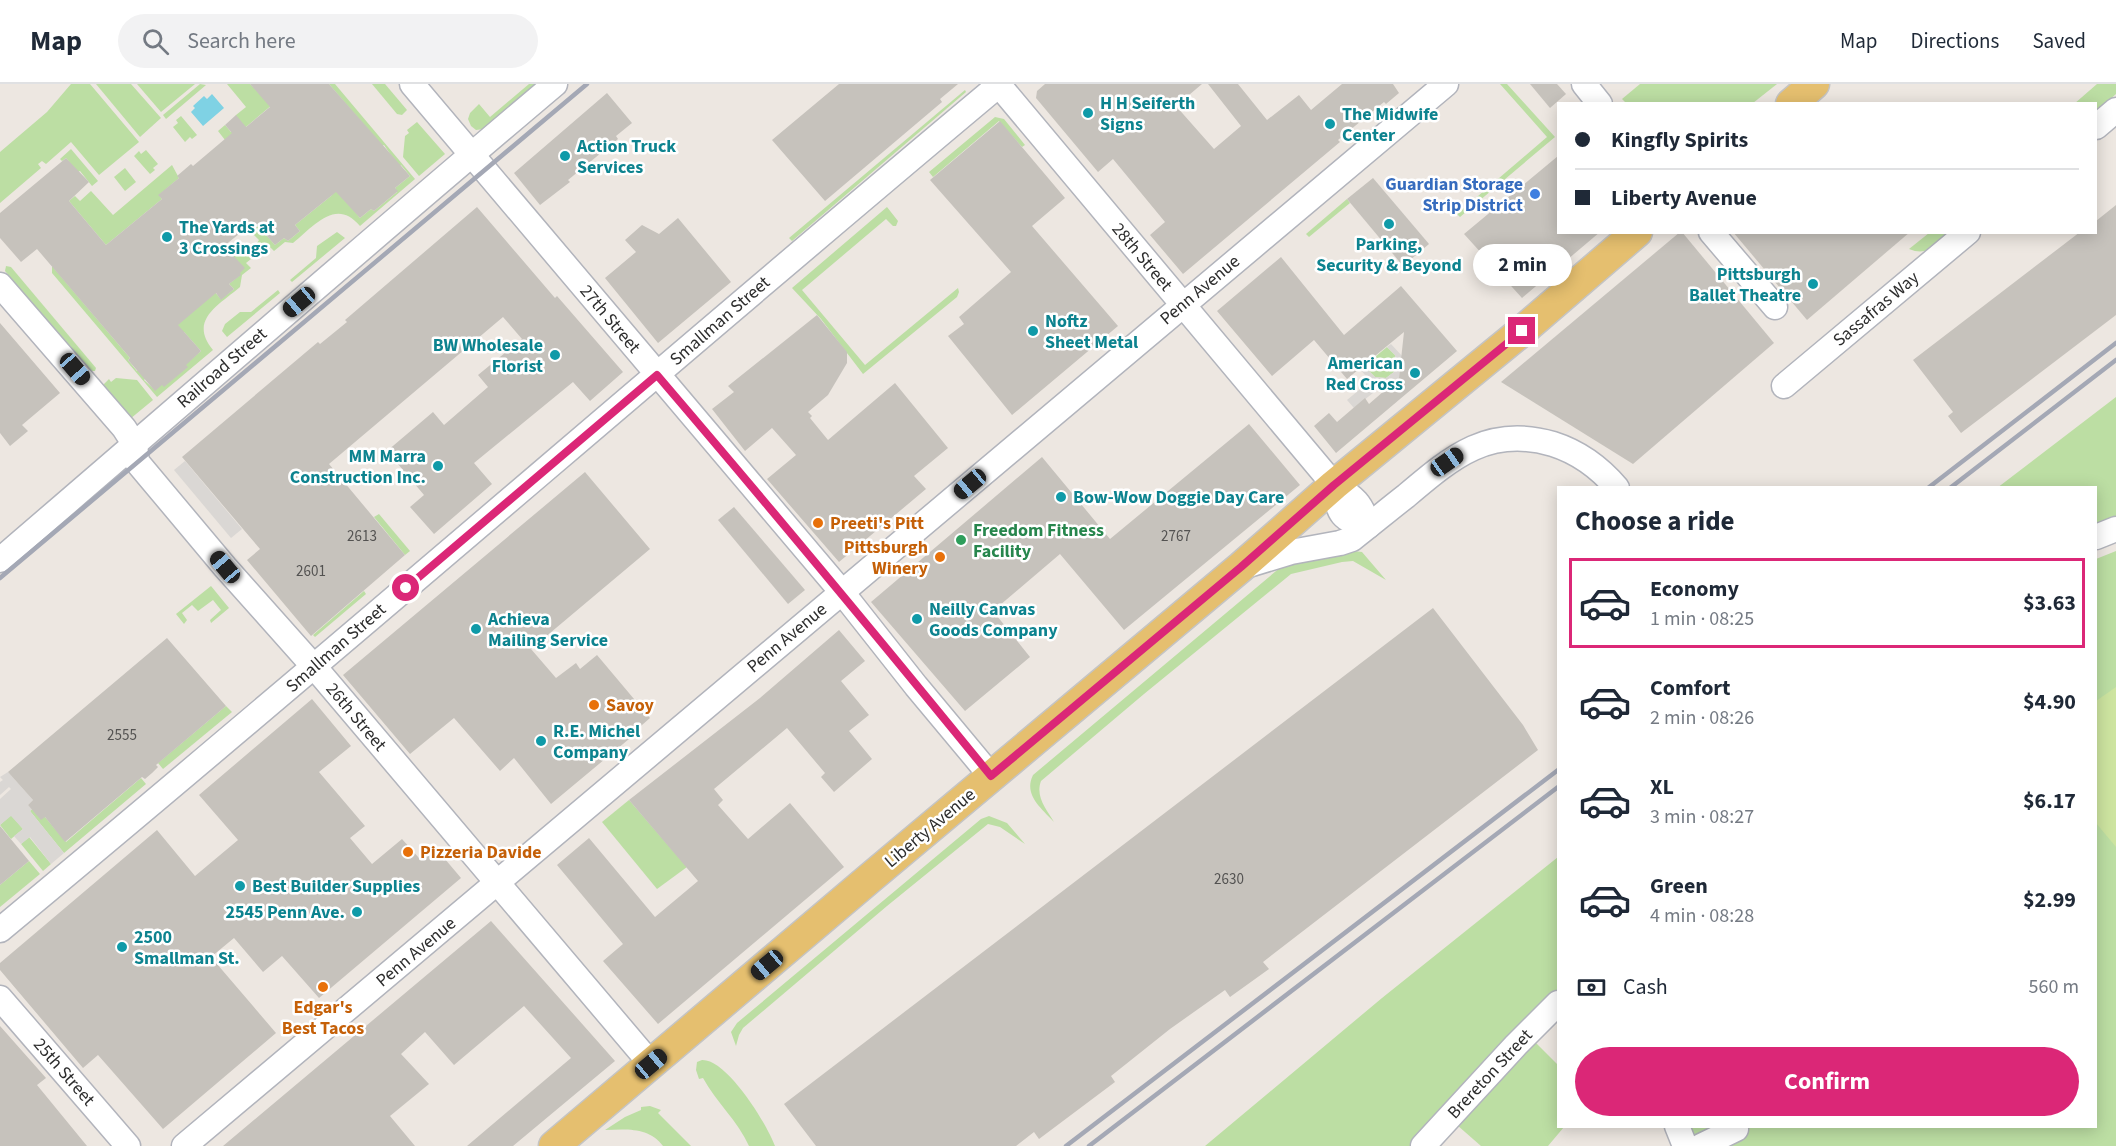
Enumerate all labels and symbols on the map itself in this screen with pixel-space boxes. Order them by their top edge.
place label: H H Seiferth Signs [1100,91,1195,137]
place label: The Midwife Center [1342,102,1438,148]
marker: H H Seiferth Signs [1081,106,1095,120]
marker: The Midwife Center [1323,117,1337,131]
place label: Action Truck Services [576,134,676,180]
marker: Action Truck Services [558,149,572,163]
place label: Guardian Storage Strip District [1385,172,1523,218]
marker: Guardian Storage Strip District [1528,187,1542,201]
place label: The Yards at 3 Crossings [179,215,275,261]
street label: 28th Street [1106,217,1178,297]
marker: Parking, Security & Beyond [1382,217,1396,231]
marker: The Yards at 3 Crossings [160,230,174,244]
place label: Parking, Security & Beyond [1316,232,1462,278]
callout: 2 min [1472,244,1571,286]
street label: Penn Avenue [1155,249,1245,331]
place label: Pittsburgh Ballet Theatre [1689,262,1801,308]
street label: Sassafras Way [1828,265,1925,352]
street label: Smallman Street [665,270,775,372]
marker: Pittsburgh Ballet Theatre [1806,277,1820,291]
street label: 27th Street [574,279,646,359]
car [279,284,319,320]
place label: Noftz Sheet Metal [1045,309,1138,355]
route end [1508,317,1535,344]
street label: Railroad Street [172,322,272,414]
marker: Noftz Sheet Metal [1026,324,1040,338]
place label: BW Wholesale Florist [433,333,543,379]
marker: BW Wholesale Florist [548,348,562,362]
car [56,350,94,388]
place label: American Red Cross [1326,351,1403,397]
marker: American Red Cross [1408,366,1422,380]
place label: MM Marra Construction Inc. [290,444,426,490]
car [1427,444,1467,480]
marker: MM Marra Construction Inc. [431,459,445,473]
car [950,466,990,502]
place label: Bow-Wow Doggie Day Care [1073,485,1284,510]
marker: Bow-Wow Doggie Day Care [1054,490,1068,504]
place label: Preeti's Pitt [830,511,924,536]
marker: Preeti's Pitt [811,516,825,530]
place label: Freedom Fitness Facility [973,518,1104,564]
house number: 2613 [347,526,377,547]
house number: 2767 [1161,526,1191,547]
marker: Freedom Fitness Facility [954,533,968,547]
place label: Pittsburgh Winery [844,535,929,581]
car [207,547,243,587]
marker: Pittsburgh Winery [933,550,947,564]
house number: 2601 [296,561,326,582]
route start [392,574,419,601]
street label: Smallman Street [281,597,391,699]
street label: Penn Avenue [742,597,832,679]
place label: Neilly Canvas Goods Company [929,597,1058,643]
place label: Achieva Mailing Service [487,607,608,653]
marker: Neilly Canvas Goods Company [910,612,924,626]
marker: Achieva Mailing Service [469,622,483,636]
street label: 26th Street [320,677,392,757]
place label: Savoy [606,693,655,718]
marker: Savoy [587,698,601,712]
place label: R.E. Michel Company [553,719,640,765]
house number: 2555 [107,725,137,746]
marker: R.E. Michel Company [534,734,548,748]
street label: Liberty Avenue [879,782,981,874]
place label: Pizzeria Davide [420,840,542,865]
marker: Pizzeria Davide [401,845,415,859]
house number: 2630 [1214,869,1244,890]
place label: Best Builder Supplies [252,874,420,899]
marker: Best Builder Supplies [233,879,247,893]
place label: 2545 Penn Ave. [226,900,345,925]
marker: 2545 Penn Ave. [350,905,364,919]
street label: Penn Avenue [371,911,461,993]
place label: 2500 Smallman St. [134,925,240,971]
marker: 2500 Smallman St. [115,940,129,954]
car [747,947,787,983]
marker: Edgar's Best Tacos [316,980,330,994]
place label: Edgar's Best Tacos [282,995,364,1041]
street label: Brereton Street [1442,1024,1538,1124]
street label: 25th Street [28,1033,100,1111]
car [631,1046,671,1082]

